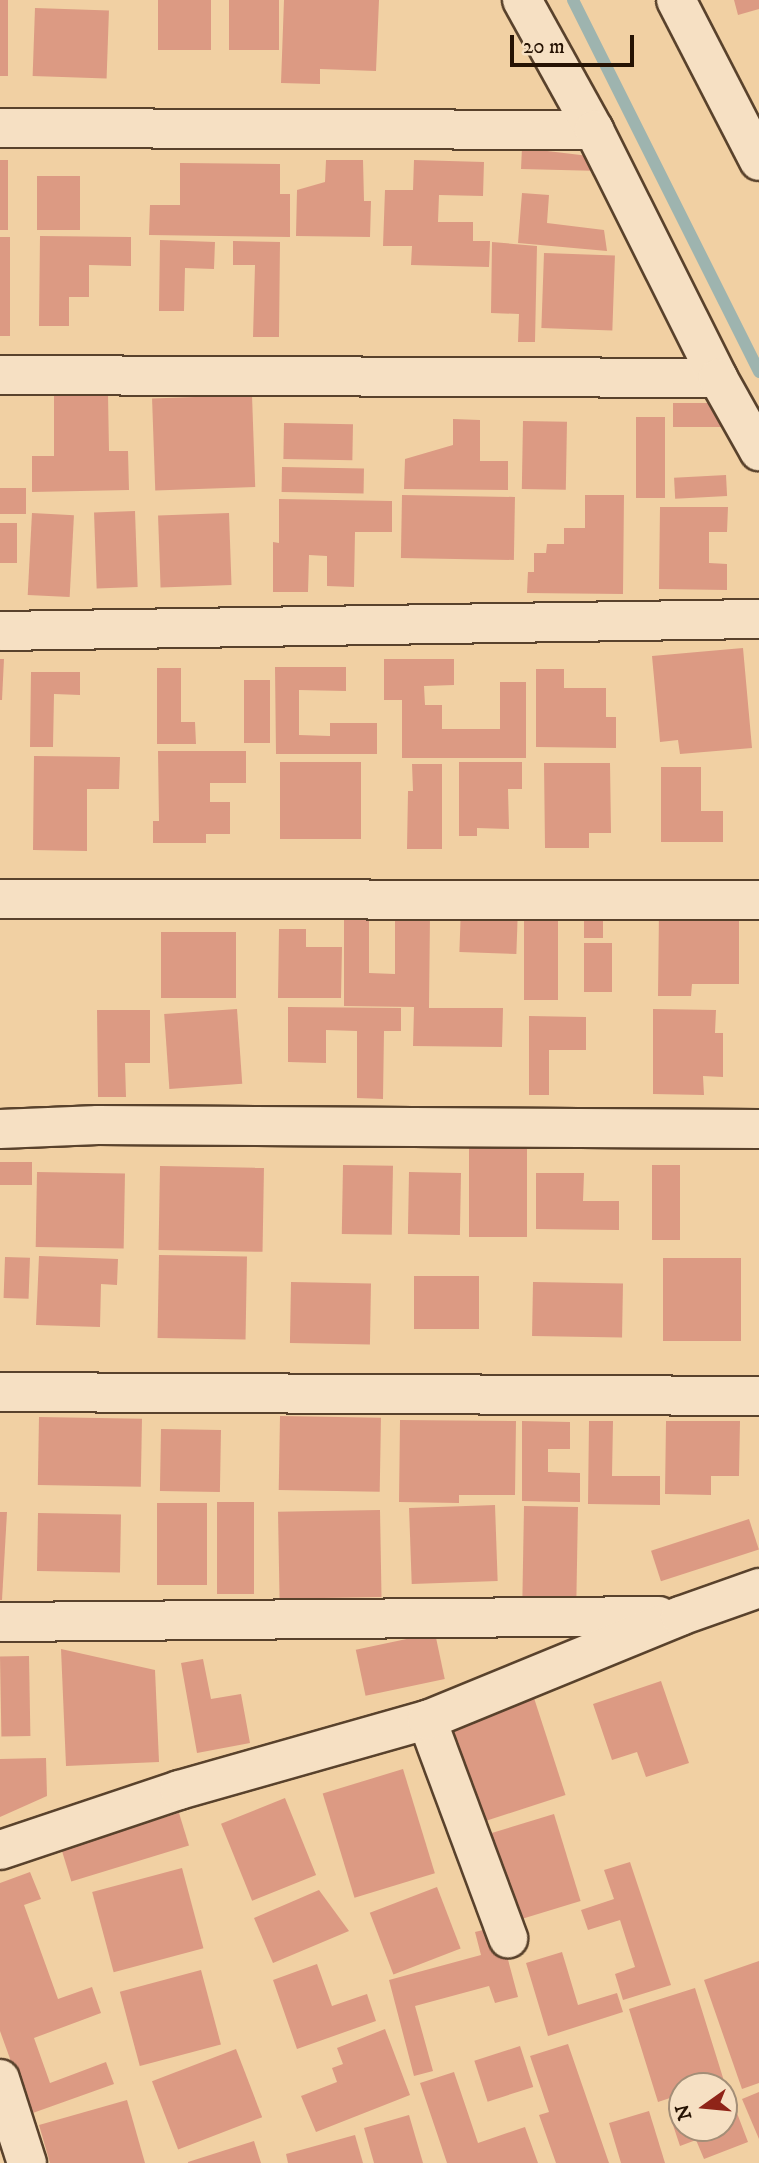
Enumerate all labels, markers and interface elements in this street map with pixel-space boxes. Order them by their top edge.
scale bar [514,21,638,65]
text: 20 m [523,34,565,60]
north arrow [668,2072,738,2142]
text: N [671,2102,697,2123]

